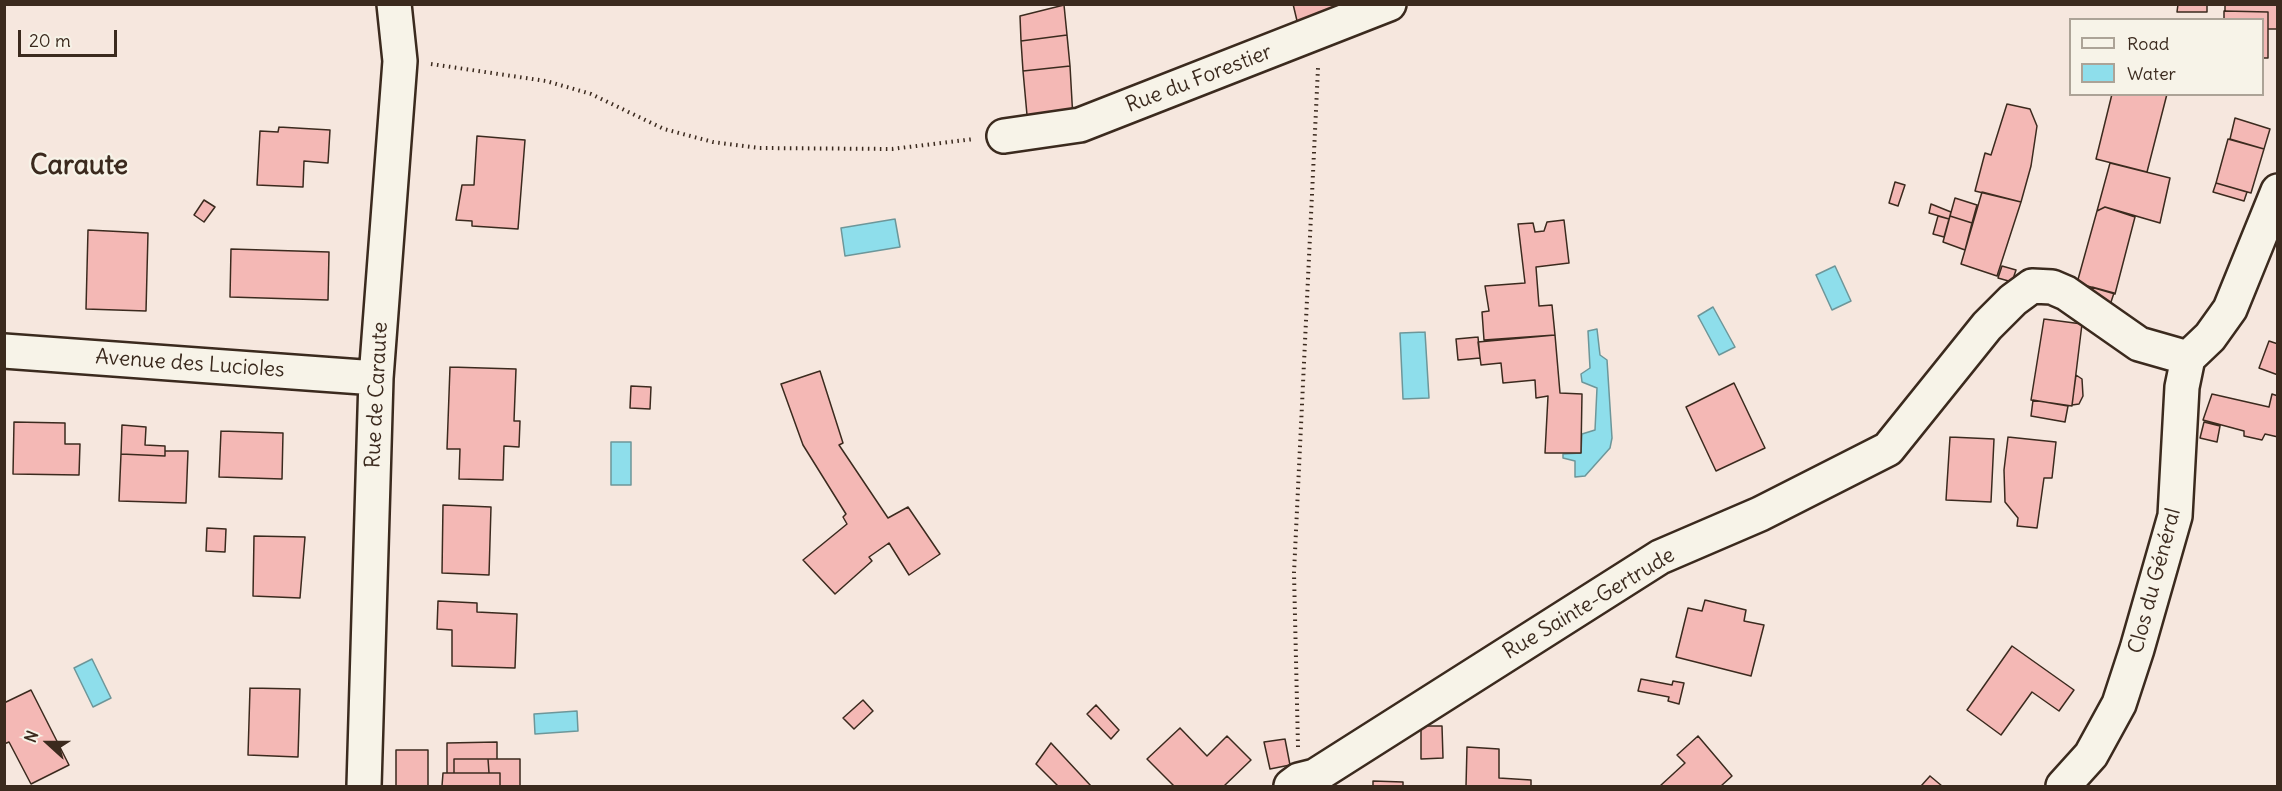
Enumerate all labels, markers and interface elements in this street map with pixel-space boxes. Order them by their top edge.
scale bar [21,18,120,56]
legend [2069,18,2264,96]
text: 20 m [29,29,71,52]
text: Road [2127,32,2169,55]
street label: Rue du Forestier [1122,40,1276,118]
text: Water [2127,62,2176,85]
district label: Caraute [30,150,128,182]
street label: Rue de Caraute [361,321,393,469]
street label: Avenue des Lucioles [95,345,285,383]
street label: Clos du Général [2123,506,2187,656]
street label: Rue Sainte-Gertrude [1499,543,1679,665]
north arrow [18,713,78,773]
text: N [20,728,43,745]

